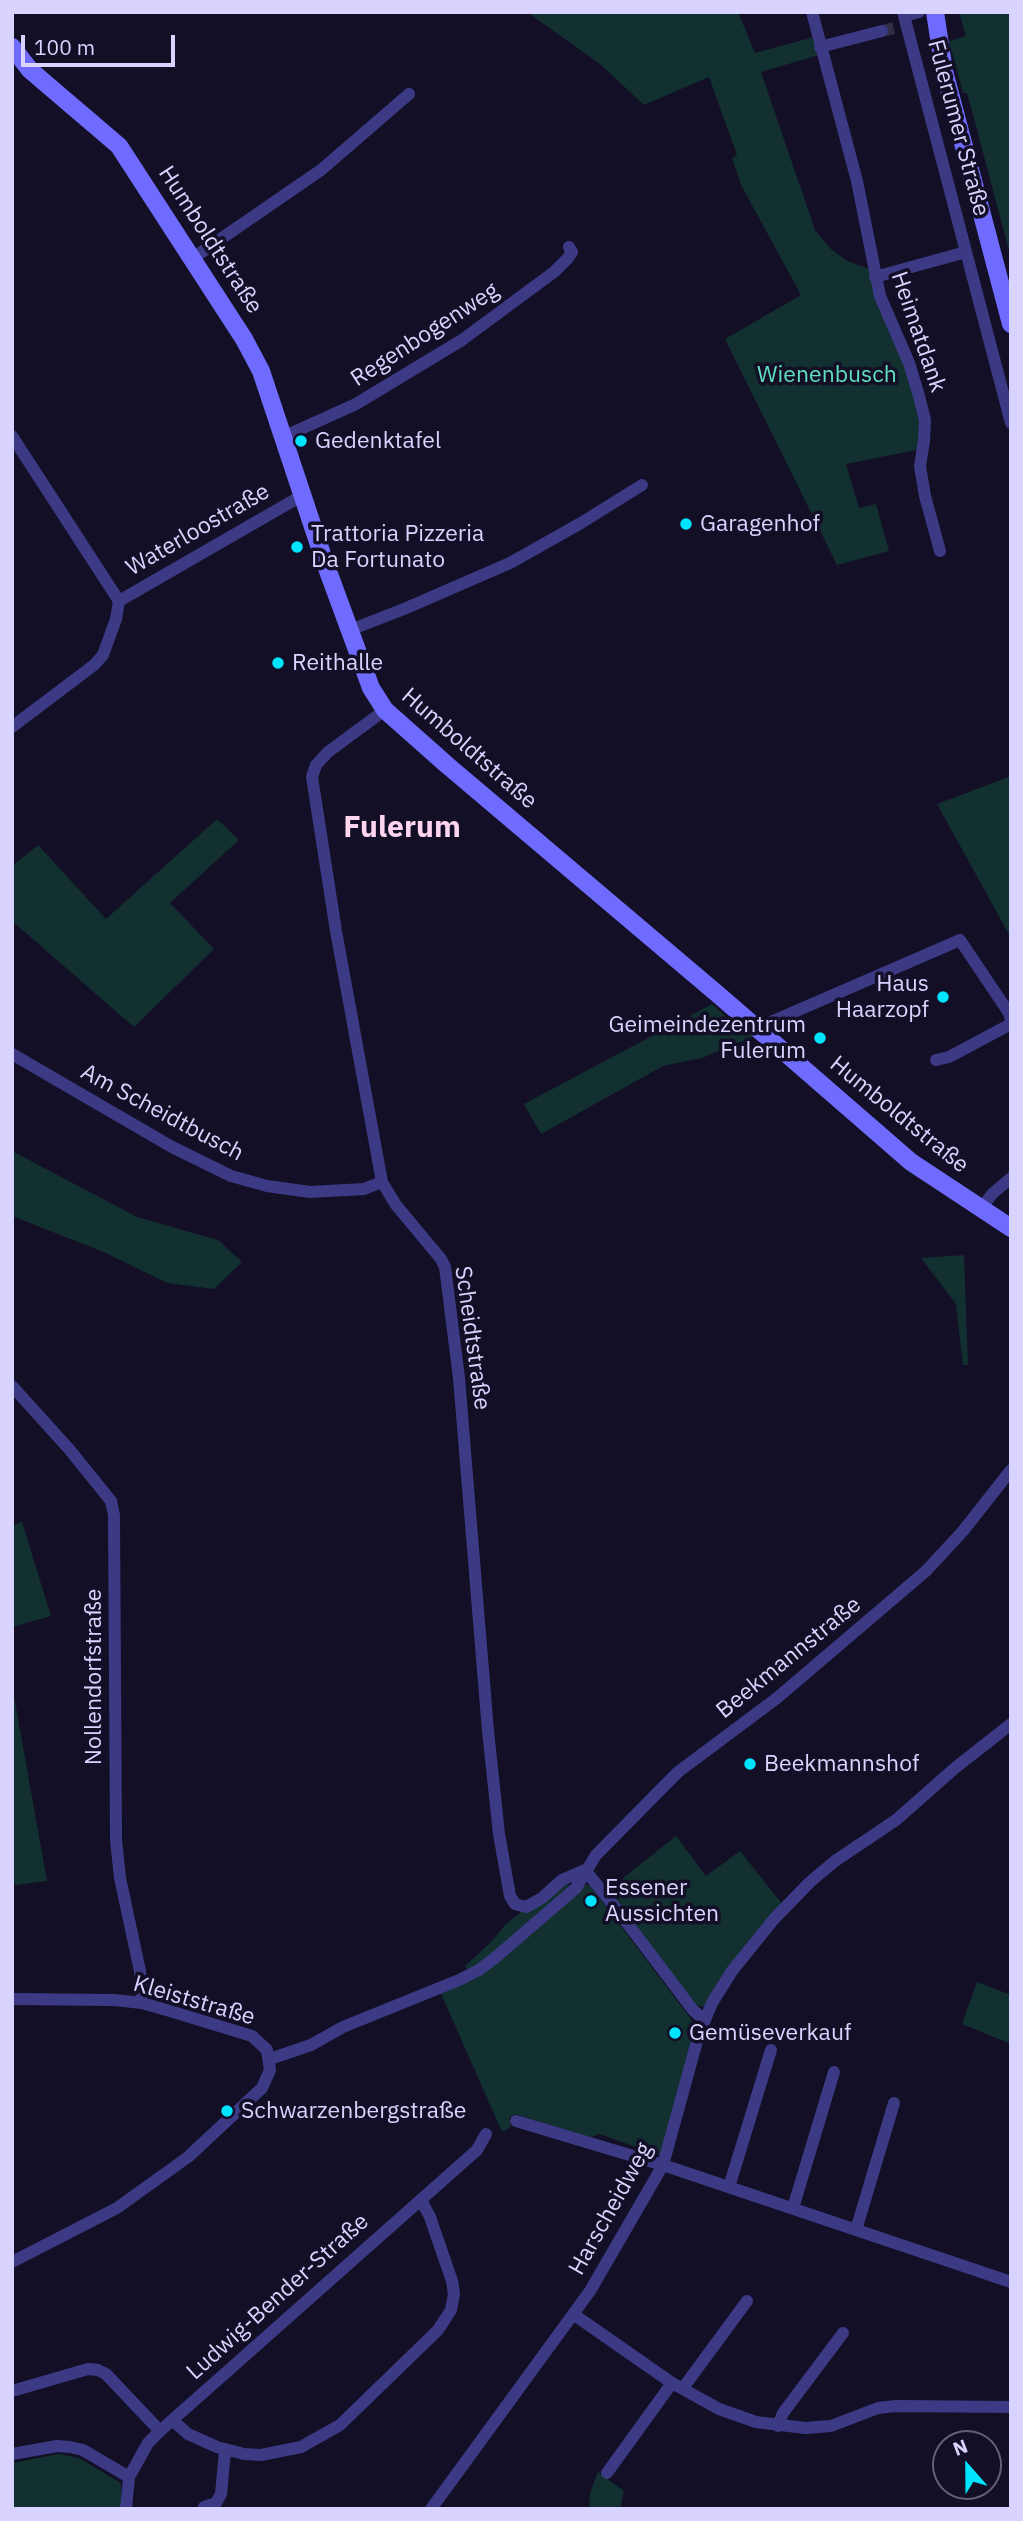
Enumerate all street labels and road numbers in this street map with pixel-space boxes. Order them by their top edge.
street label: Fulerumer Straße [921,37,995,219]
street label: Humboldtstraße [152,161,268,319]
street label: Heimatdank [884,268,952,396]
street label: Regenbogenweg [346,277,504,393]
street label: Waterloostraße [122,478,274,582]
street label: Humboldtstraße [396,683,542,815]
street label: Humboldtstraße [824,1051,974,1179]
street label: Am Scheidtbusch [76,1058,248,1168]
street label: Scheidtstraße [448,1264,496,1412]
street label: Nollendorfstraße [80,1589,108,1765]
street label: Beekmannstraße [711,1591,867,1725]
street label: Kleiststraße [130,1970,258,2032]
street label: Harscheidweg [563,2138,659,2280]
street label: Ludwig-Bender-Straße [181,2208,375,2386]

